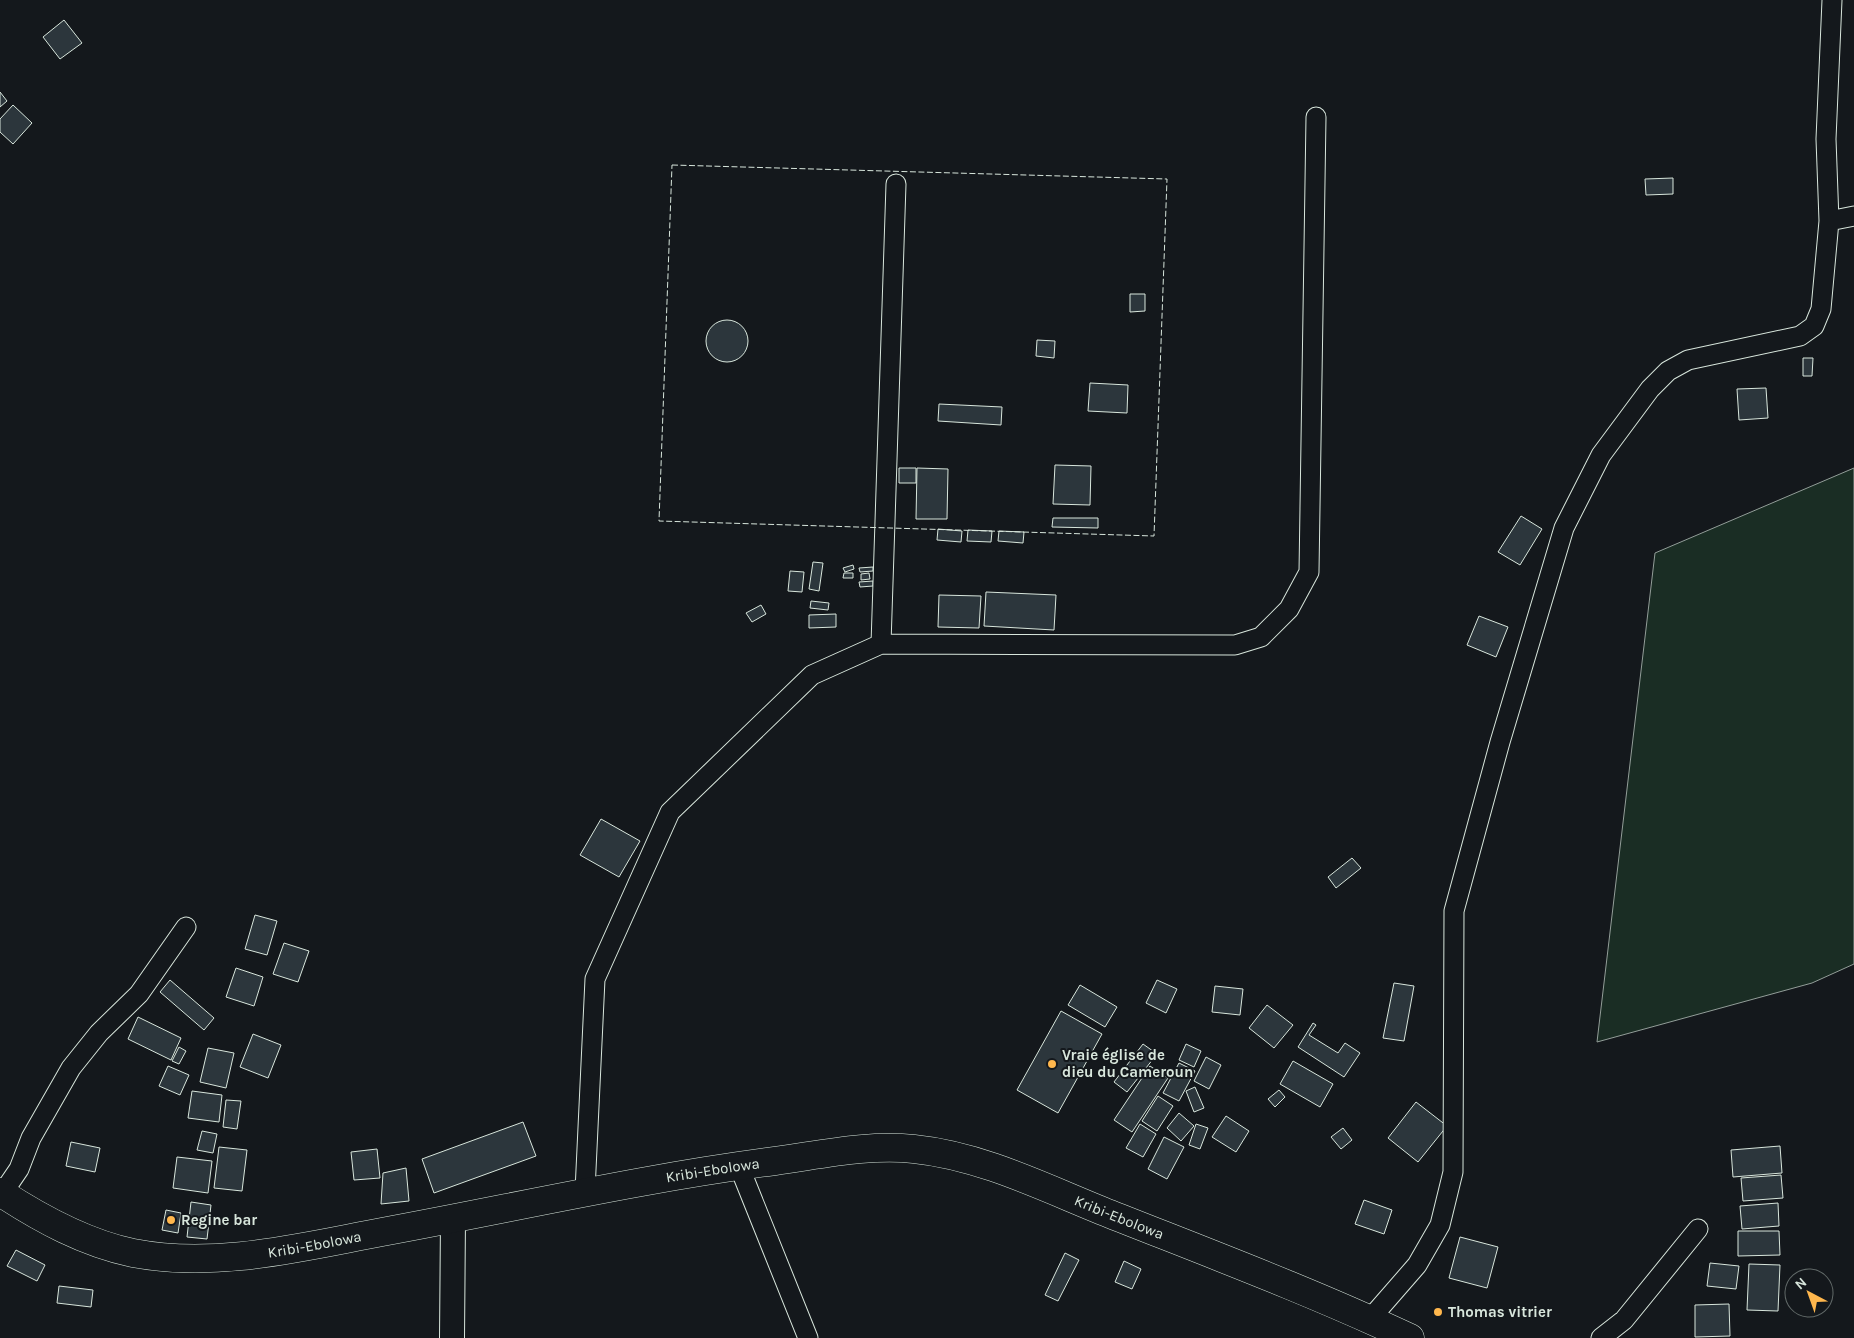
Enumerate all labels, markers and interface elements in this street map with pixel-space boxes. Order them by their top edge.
place label: Vraie église de dieu du Cameroun [1062,1046,1193,1081]
marker: Vraie église de dieu du Cameroun [1046,1058,1058,1070]
street label: Kribi-Ebolowa [664,1154,761,1187]
street label: Kribi-Ebolowa [1072,1191,1166,1243]
place label: Regine bar [181,1211,257,1229]
marker: Regine bar [165,1214,177,1226]
street label: Kribi-Ebolowa [267,1227,363,1262]
north arrow [1784,1268,1834,1318]
text: N [1791,1274,1810,1293]
place label: Thomas vitrier [1448,1303,1552,1321]
marker: Thomas vitrier [1432,1306,1444,1318]

